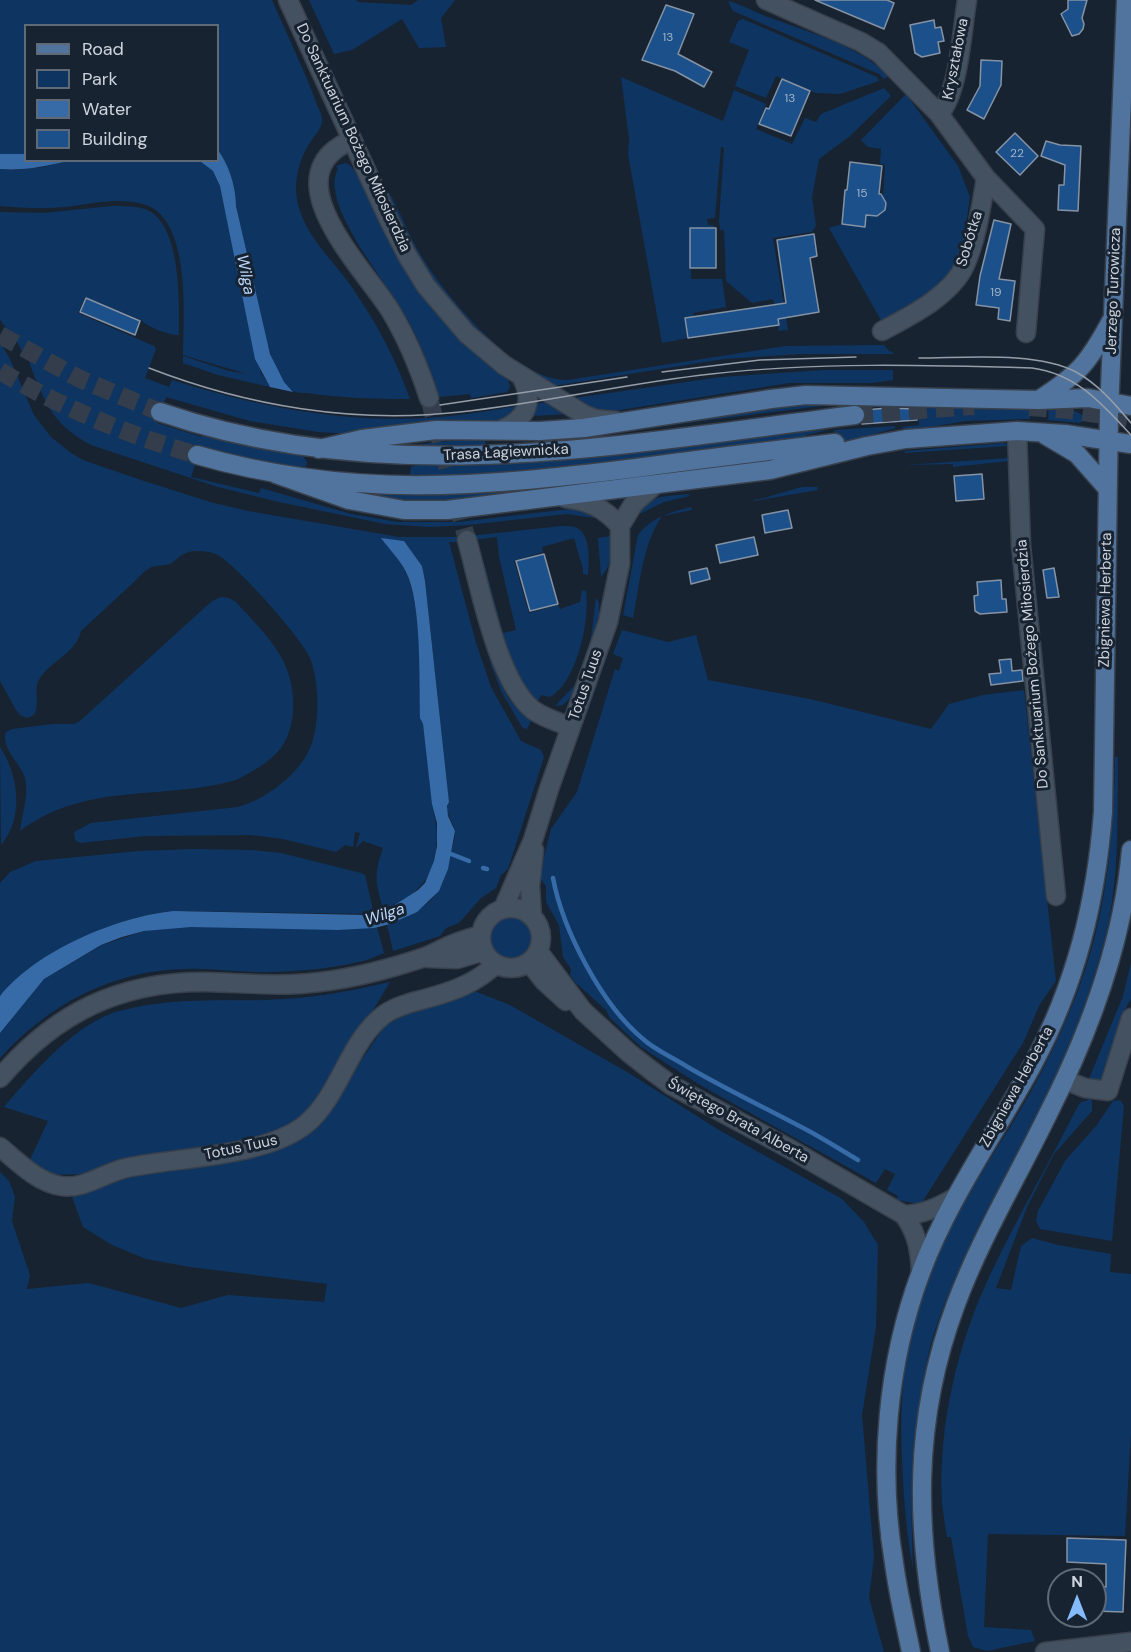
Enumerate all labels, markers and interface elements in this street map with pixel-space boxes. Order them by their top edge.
street label: Kryształowa [939,17,973,101]
street label: Do Sanktuarium Bożego Miłosierdzia [292,21,414,255]
legend [24,24,219,162]
house number: 13 [663,31,673,45]
text: Road [82,37,124,61]
text: Park [82,67,118,91]
house number: 13 [785,92,795,106]
text: Water [82,97,132,121]
text: Building [82,127,147,151]
house number: 22 [1010,147,1024,161]
house number: 15 [856,187,868,201]
street label: Sobótka [953,209,987,269]
street label: Jerzego Turowicza [1103,227,1125,355]
water label: Wilga [232,253,258,297]
house number: 19 [990,286,1002,300]
street label: Trasa Łagiewnicka [443,441,569,465]
street label: Zbigniewa Herberta [1096,532,1116,668]
street label: Do Sanktuarium Bożego Miłosierdzia [1013,539,1053,789]
street label: Totus Tuus [565,647,607,723]
water label: Wilga [363,900,407,930]
street label: Zbigniewa Herberta [976,1024,1058,1150]
street label: Świętego Brata Alberta [664,1075,812,1167]
street label: Totus Tuus [203,1131,279,1165]
north arrow [1047,1568,1107,1628]
text: N [1071,1571,1083,1592]

